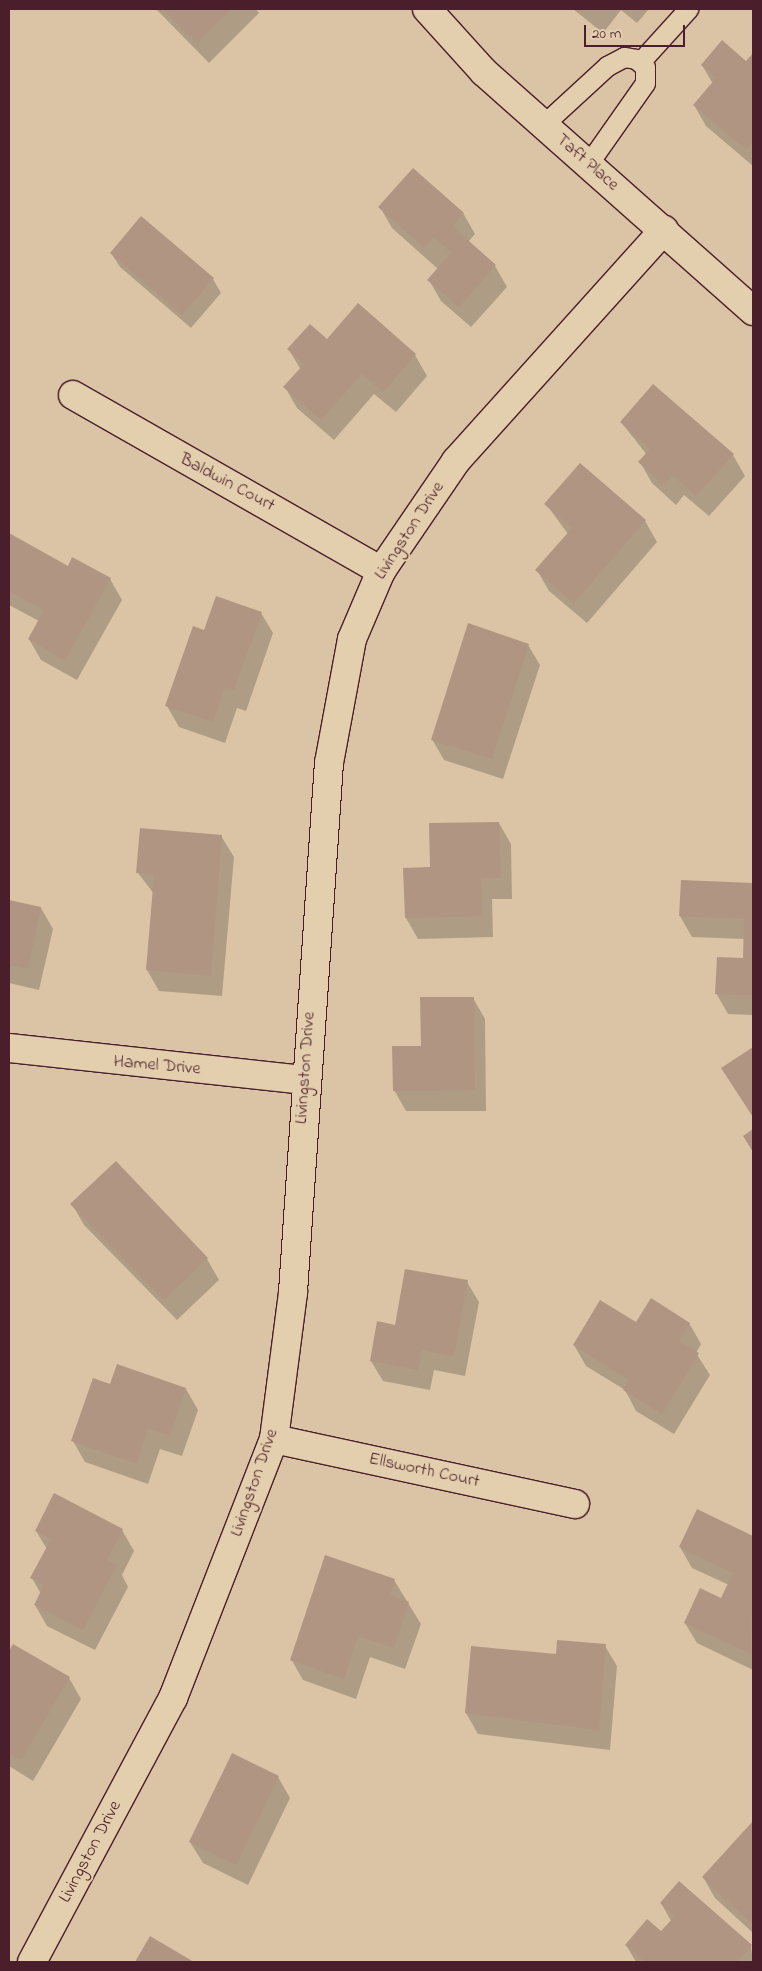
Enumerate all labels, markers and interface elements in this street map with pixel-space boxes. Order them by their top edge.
scale bar [587,15,688,47]
text: 20 m [592,23,621,45]
street label: Taft Place [551,130,623,196]
street label: Baldwin Court [176,449,278,517]
street label: Livingston Drive [370,478,450,584]
street label: Livingston Drive [291,1011,321,1125]
street label: Hamel Drive [113,1051,201,1081]
street label: Livingston Drive [226,1426,284,1540]
street label: Ellsworth Court [367,1449,481,1493]
street label: Livingston Drive [55,1797,127,1907]

